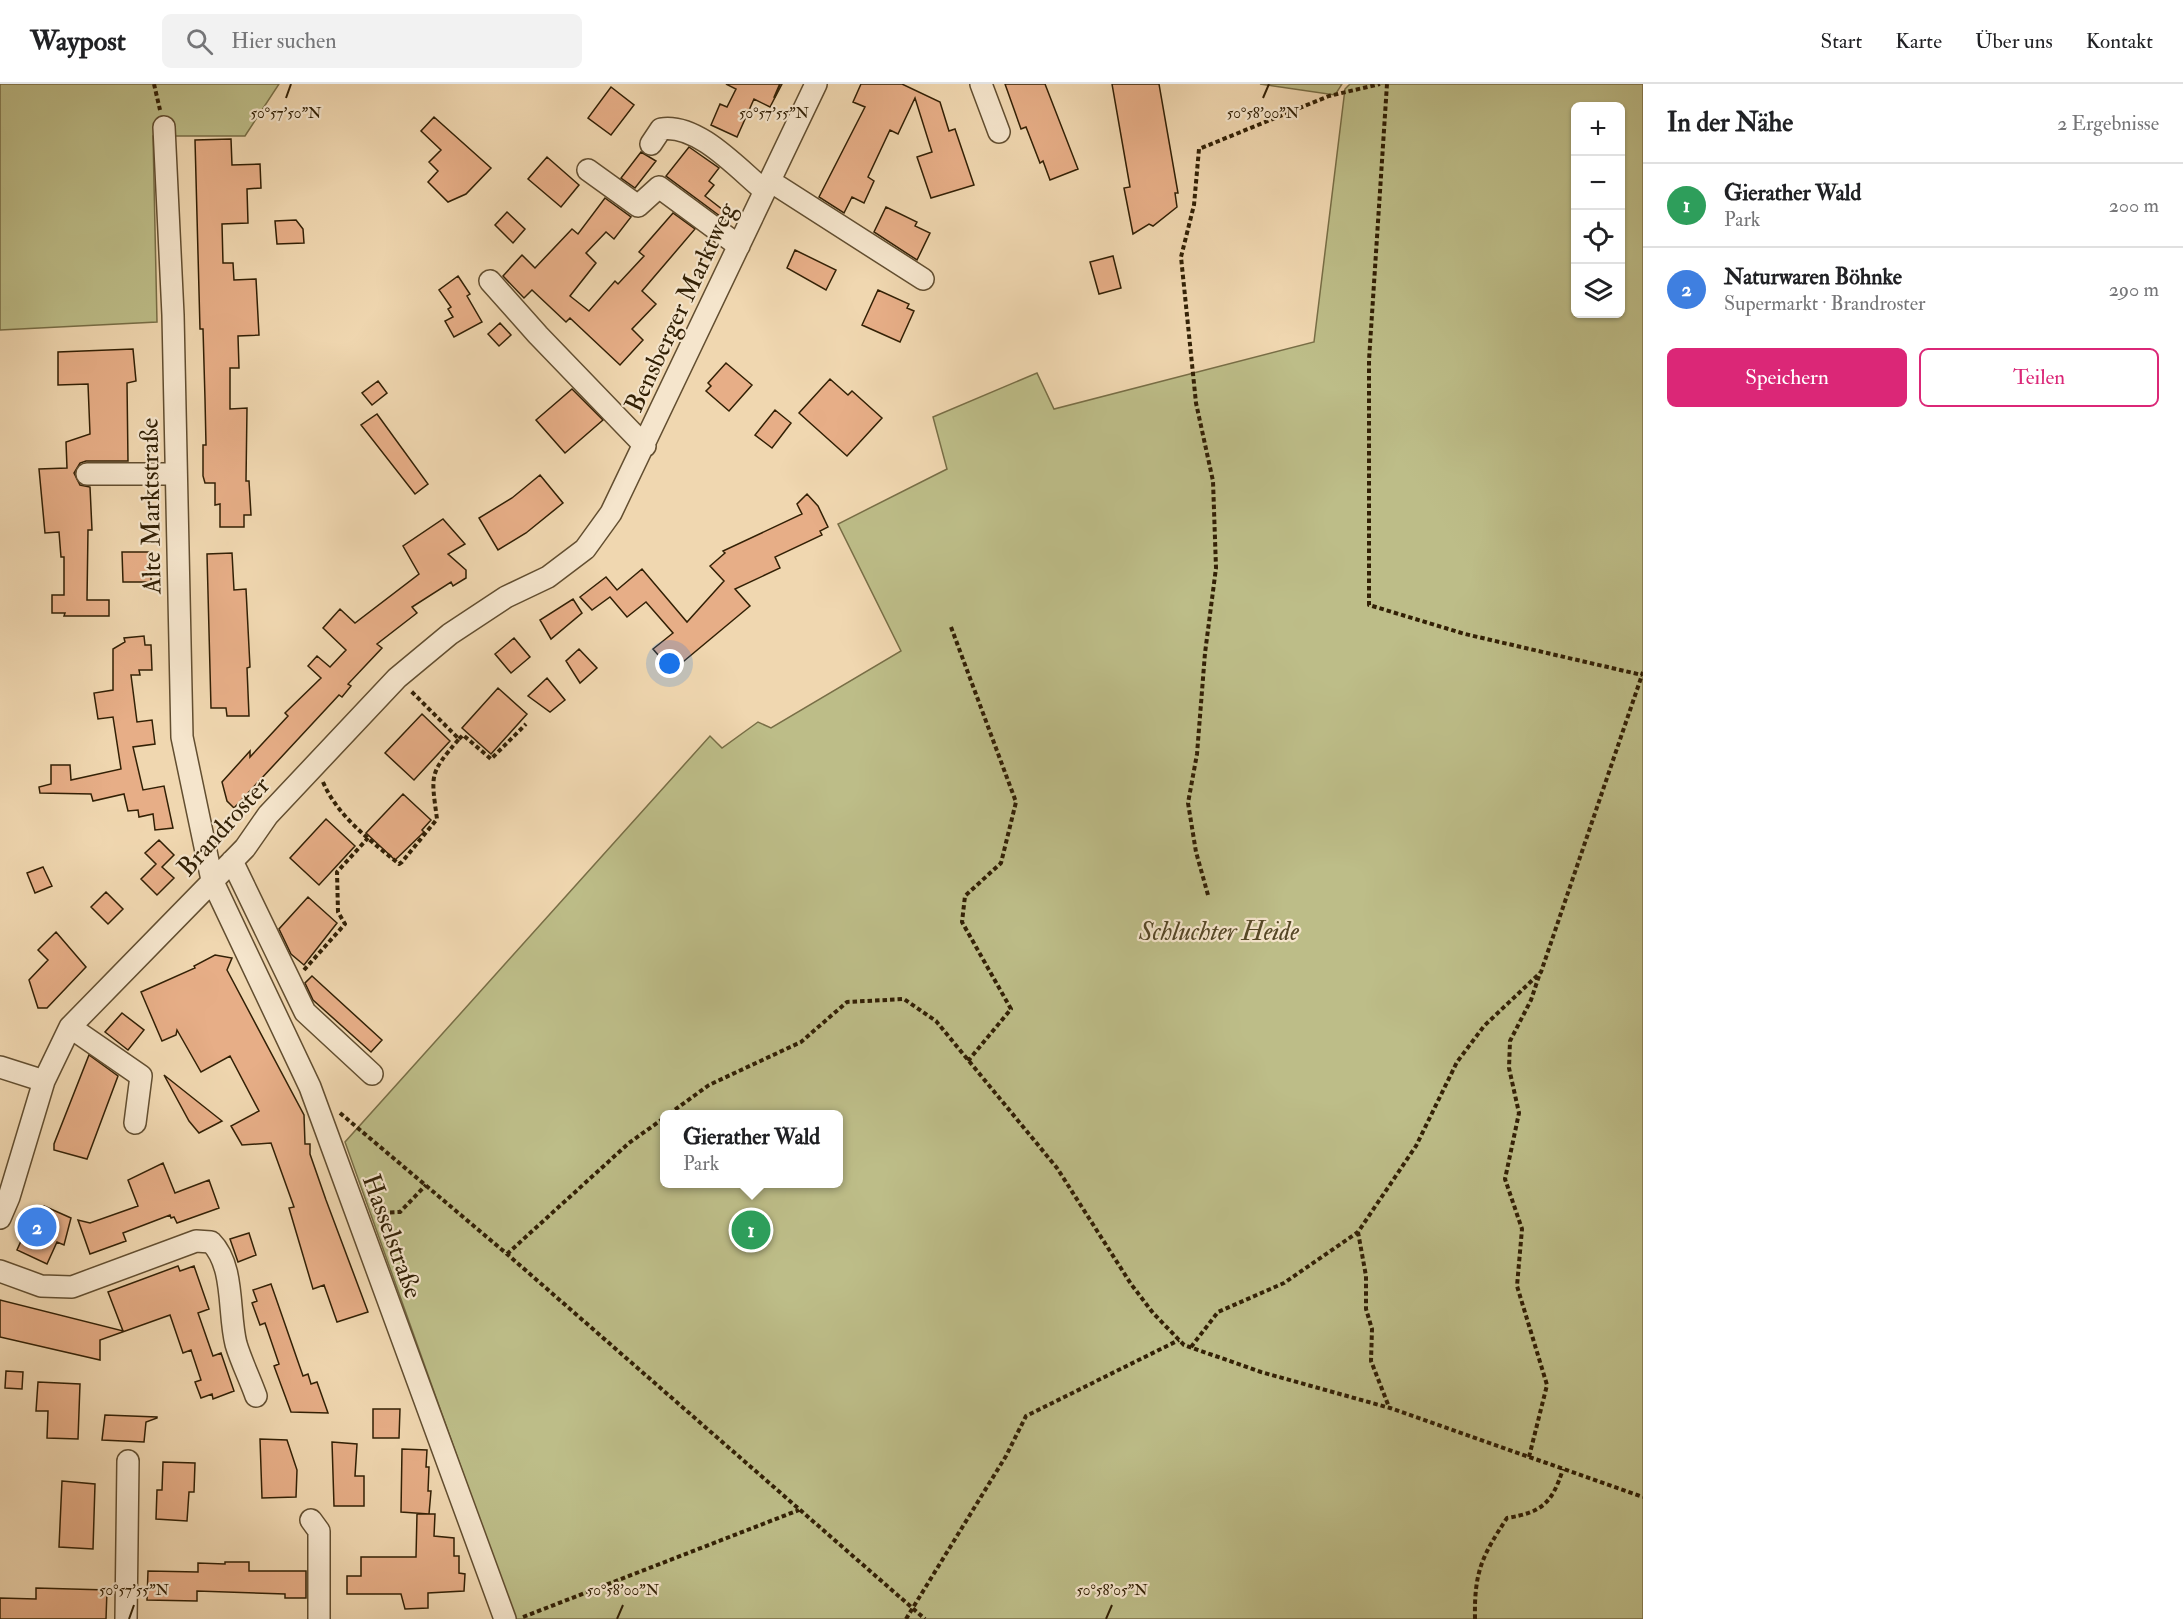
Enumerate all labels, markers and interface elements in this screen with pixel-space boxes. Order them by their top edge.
search box [162,14,582,68]
text: Waypost [30,24,126,59]
icon: search [183,25,216,58]
text: Hier suchen [231,27,337,55]
text: Start [1820,28,1862,55]
text: Karte [1895,28,1942,55]
text: Über uns [1975,28,2053,55]
text: Kontakt [2086,28,2153,55]
map controls [1571,102,1625,318]
button: + [1571,102,1625,156]
text: 50°57'50"N [251,104,322,123]
text: 50°57'55"N [739,104,810,123]
text: 50°58'00"N [1227,104,1300,123]
text: In der Nähe [1667,107,1793,139]
text: 2 Ergebnisse [2057,111,2159,136]
button: − [1571,156,1625,210]
text: Gierather Wald [1724,179,1861,207]
text: 1 [1683,193,1690,218]
text: 200 m [2109,193,2159,218]
street label: Bensberger Marktweg [618,196,744,417]
text: Park [1724,207,1760,232]
button: locate [1571,210,1625,264]
text: Naturwaren Böhnke [1724,263,1902,291]
button: layers [1571,264,1625,318]
text: 2 [1681,277,1692,302]
text: 290 m [2109,277,2159,302]
text: Supermarkt · Brandroster [1724,291,1926,316]
button: Speichern [1667,348,1907,407]
button: Teilen [1919,348,2159,407]
street label: Alte Marktstraße [133,417,169,595]
your location [655,649,684,678]
street label: Brandroster [171,770,277,883]
park label: Schluchter Heide [1138,916,1299,948]
popup [660,1110,843,1188]
text: Gierather Wald [683,1123,820,1151]
text: Park [683,1151,719,1176]
street label: Hasselstraße [355,1170,429,1303]
pin: 2 [18,1204,57,1250]
pin: 1 [732,1208,771,1252]
text: 50°57'55"N [99,1581,170,1600]
text: 50°58'00"N [587,1581,660,1600]
text: 50°58'05"N [1076,1581,1148,1600]

